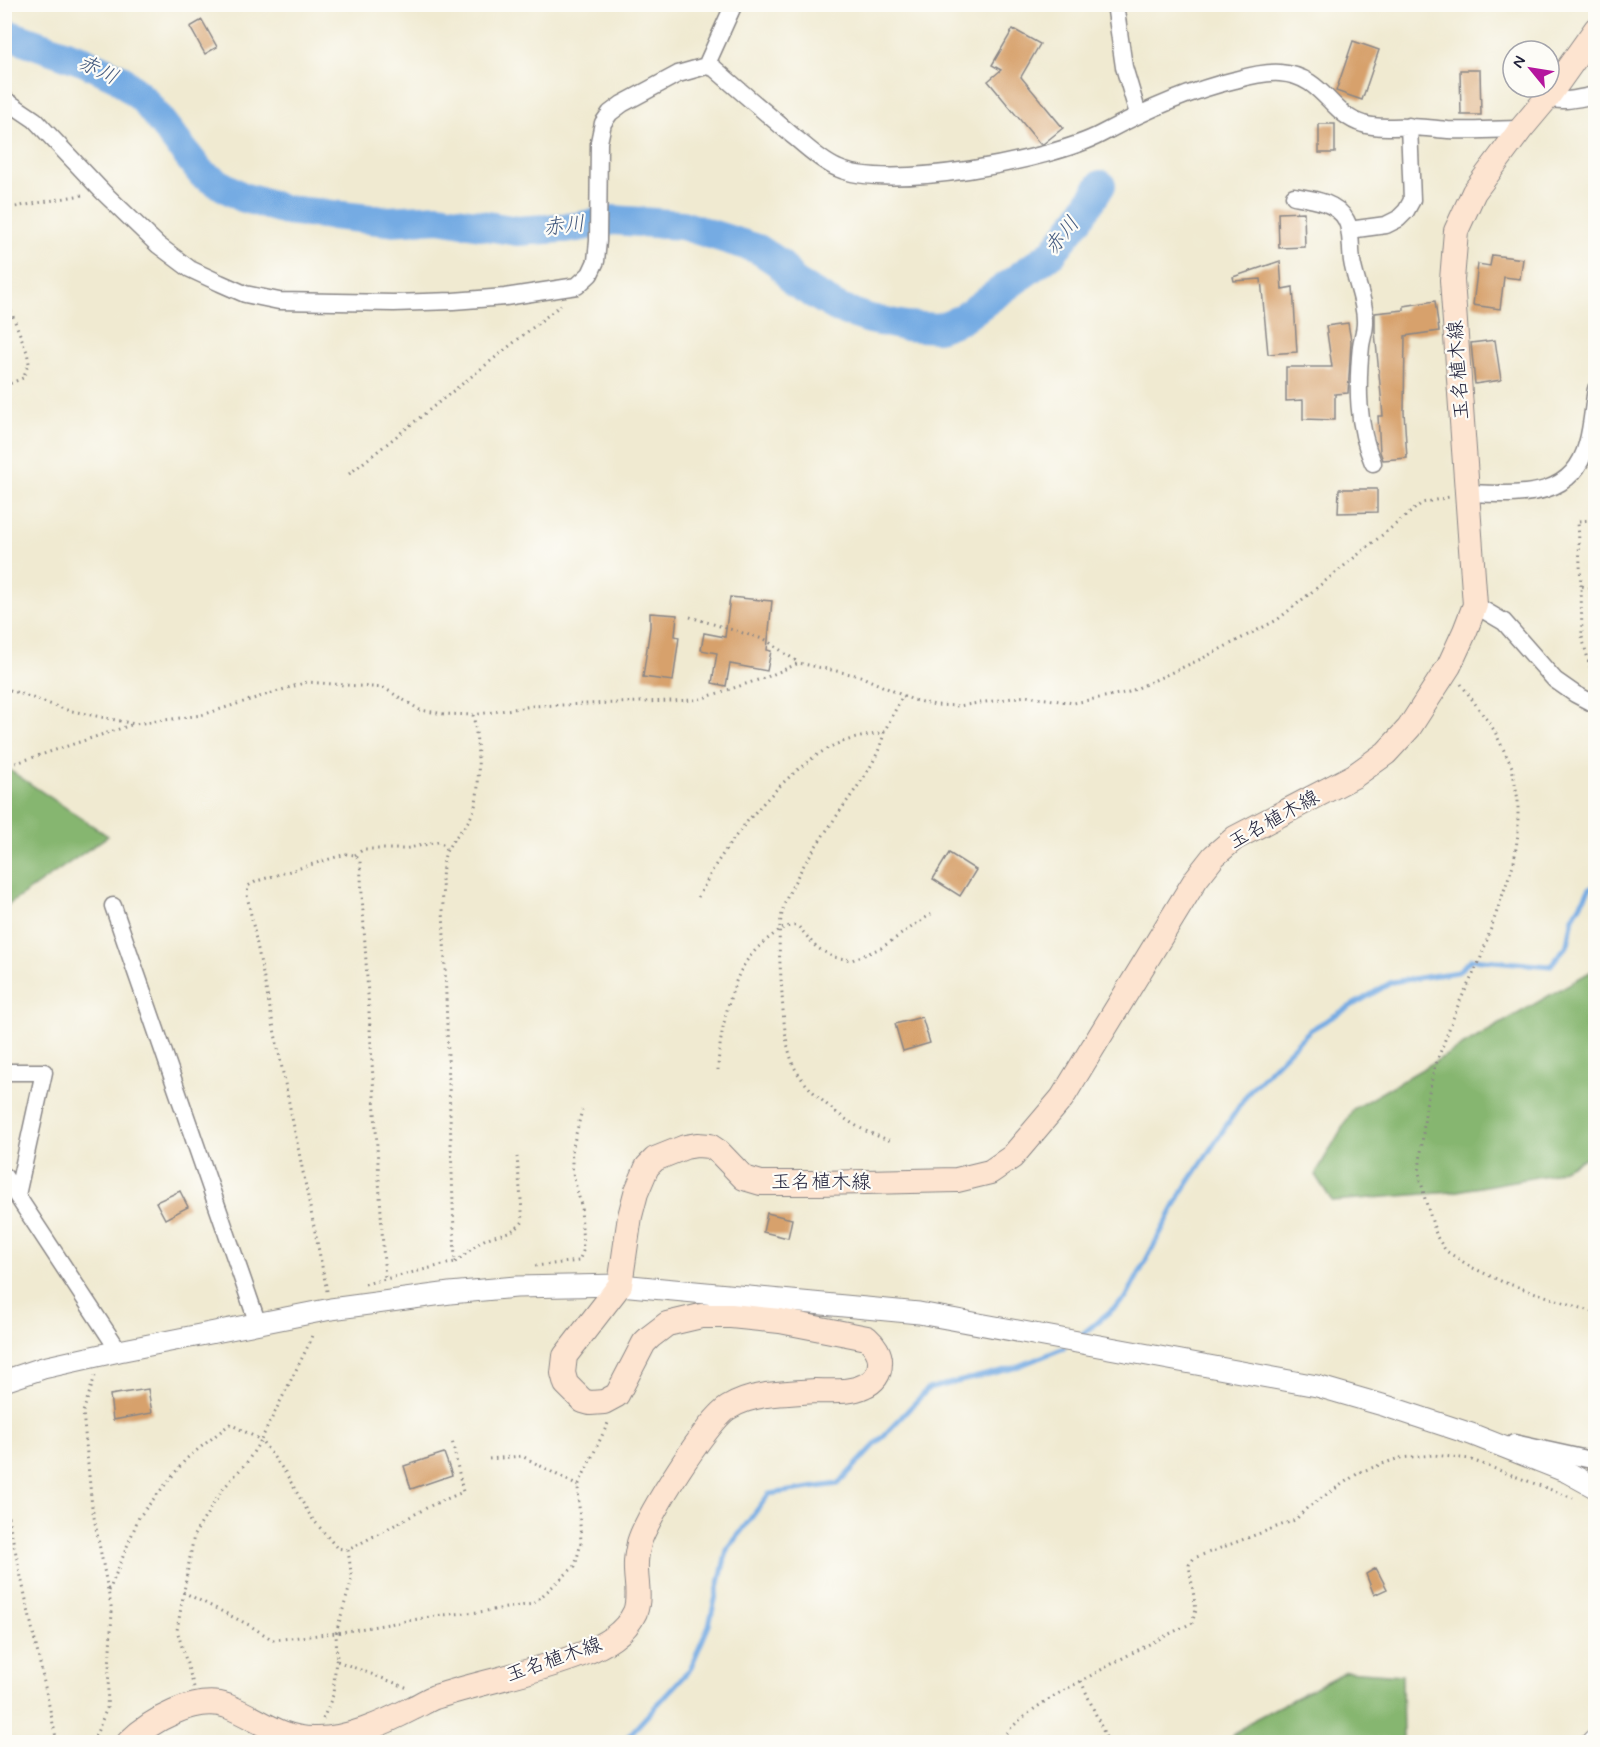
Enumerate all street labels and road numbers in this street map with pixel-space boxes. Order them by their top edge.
street label: 玉名植木線 [1442,319,1476,421]
street label: 玉名植木線 [1224,784,1324,856]
street label: 玉名植木線 [771,1169,871,1196]
street label: 玉名植木線 [502,1631,606,1689]

